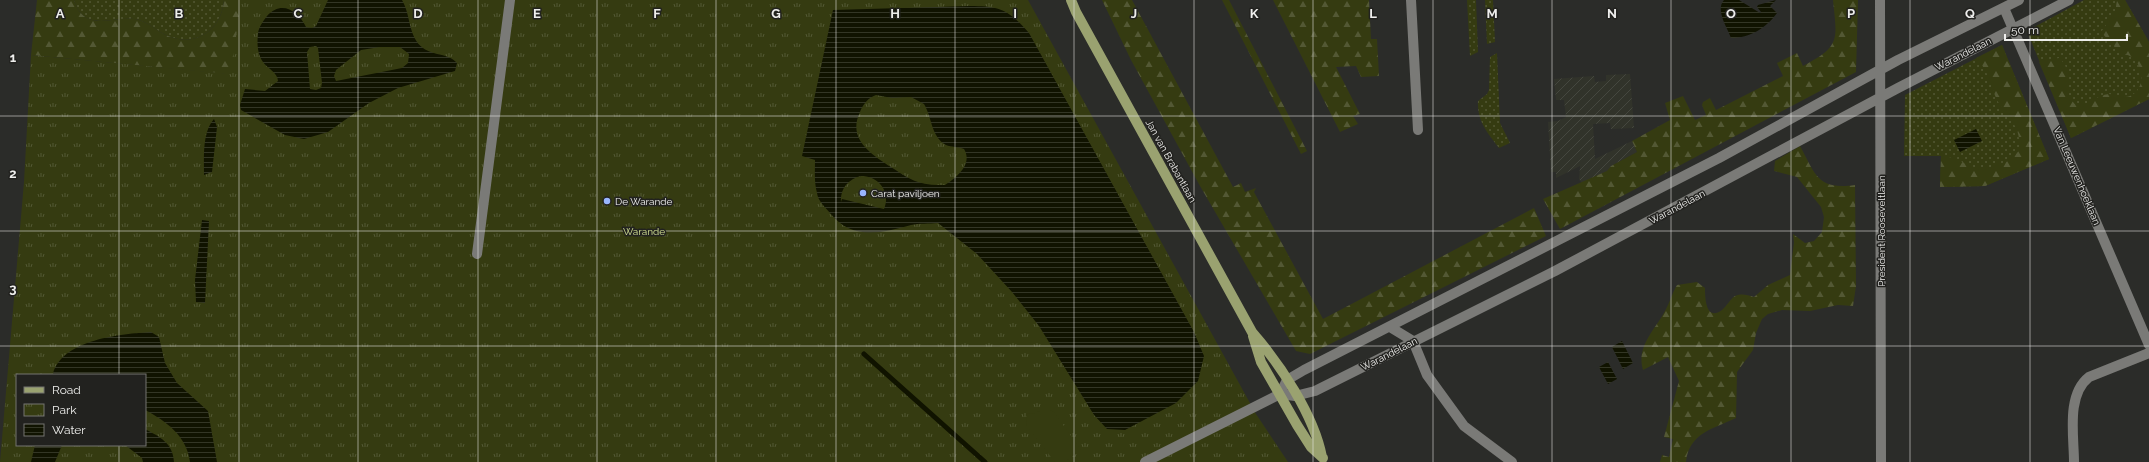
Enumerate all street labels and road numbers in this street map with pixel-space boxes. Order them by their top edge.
street label: Warandelaan [1933,35,1993,73]
street label: Jan van Brabantlaan [1144,118,1198,205]
street label: Van Leeuwenhoeklaan [2051,125,2103,227]
street label: President Rooseveltlaan [1876,175,1887,287]
street label: Warandelaan [1647,188,1707,226]
street label: Warandelaan [1359,335,1419,373]

